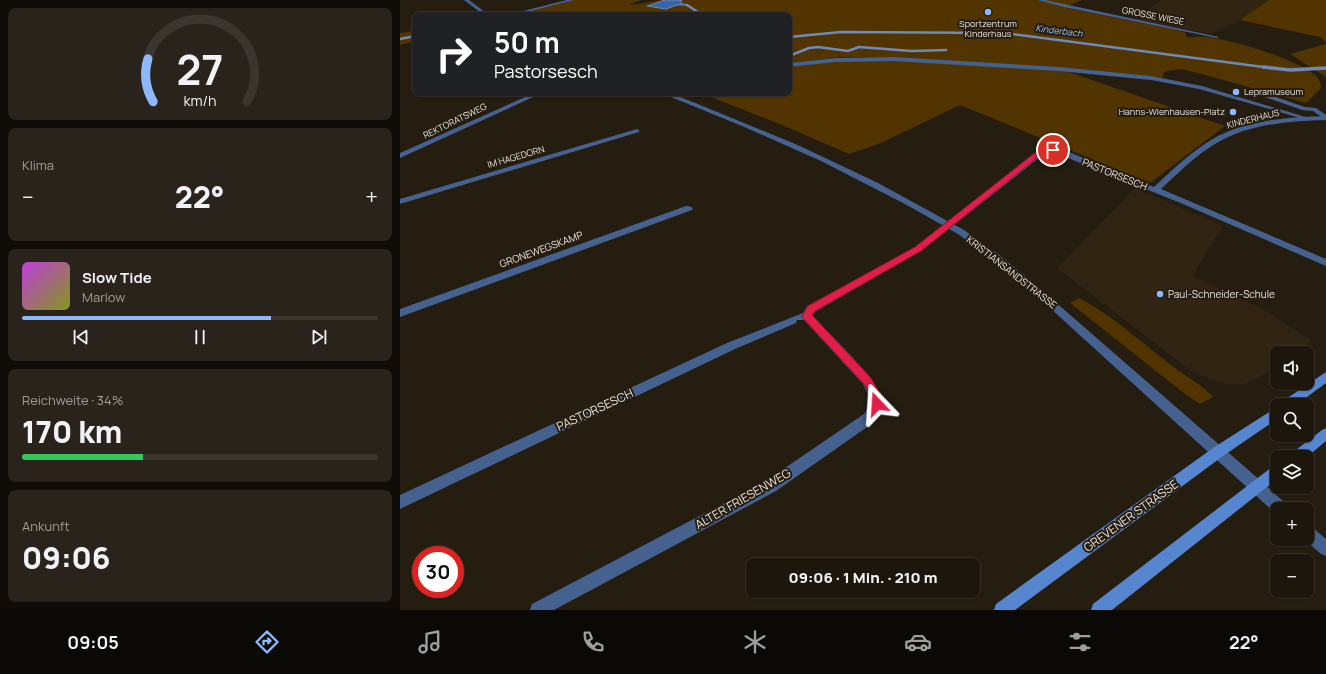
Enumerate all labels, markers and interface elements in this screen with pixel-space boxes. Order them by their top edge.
street label: GROSSE WIESE [1121,3,1185,28]
marker: Sportzentrum Kinderhaus [983,7,993,17]
place label: Sportzentrum Kinderhaus [959,17,1017,40]
water label: Kinderbach [1035,21,1084,40]
text: 50 m [494,23,560,61]
icon: right [428,28,480,80]
text: 27 [177,41,223,97]
text: Pastorsesch [494,59,598,83]
place label: Lepramuseum [1244,85,1303,98]
marker: Lepramuseum [1231,87,1241,97]
text: km/h [183,91,217,110]
street label: REKTORATSWEG [421,99,489,142]
place label: Hanns-Wienhausen-Platz [1119,105,1225,118]
street label: KINDERHAUS [1225,106,1281,131]
marker: Hanns-Wienhausen-Platz [1228,107,1238,117]
pin [1036,133,1070,167]
icon: arrive [1042,139,1064,161]
street label: IM HAGEDORN [486,142,546,171]
street label: PASTORSESCH [1080,155,1150,193]
text: Klima [22,156,54,174]
text: 22° [175,176,224,217]
text: − [22,182,34,212]
text: + [365,182,378,212]
street label: GRONEWEGSKAMP [497,227,585,271]
street label: KRISTIANSANDSTRASSE [964,232,1060,312]
text: Slow Tide [82,267,152,288]
place label: Paul-Schneider-Schule [1168,287,1275,301]
text: Marlow [82,288,125,306]
marker: Paul-Schneider-Schule [1155,289,1165,299]
icon: previous [70,326,92,348]
icon: pause [189,326,211,348]
icon: next [308,326,330,348]
map controls [1270,346,1314,598]
button: sound [1270,346,1314,390]
position arrow [856,383,898,425]
street label: PASTORSESCH [554,384,636,435]
text: Reichweite · 34% [22,391,123,409]
button: search [1270,398,1314,442]
text: 170 km [22,411,122,452]
button: layers [1270,450,1314,494]
street label: ALTER FRIESENWEG [692,464,794,533]
street label: GREVENER STRASSE [1080,475,1182,556]
button: + [1270,502,1314,546]
text: Ankunft [22,517,70,535]
text: 09:06 [22,537,110,578]
speed limit sign: 30 [412,546,464,598]
button: − [1270,554,1314,598]
text: 09:06 · 1 Min. · 210 m [789,567,937,588]
icon: directions [253,628,281,656]
icon: music [416,628,444,656]
icon: phone [579,628,607,656]
icon: climate [741,628,769,656]
icon: car [904,628,932,656]
icon: filters [1066,628,1094,656]
text: 09:05 [67,630,119,654]
text: 22° [1229,630,1259,654]

